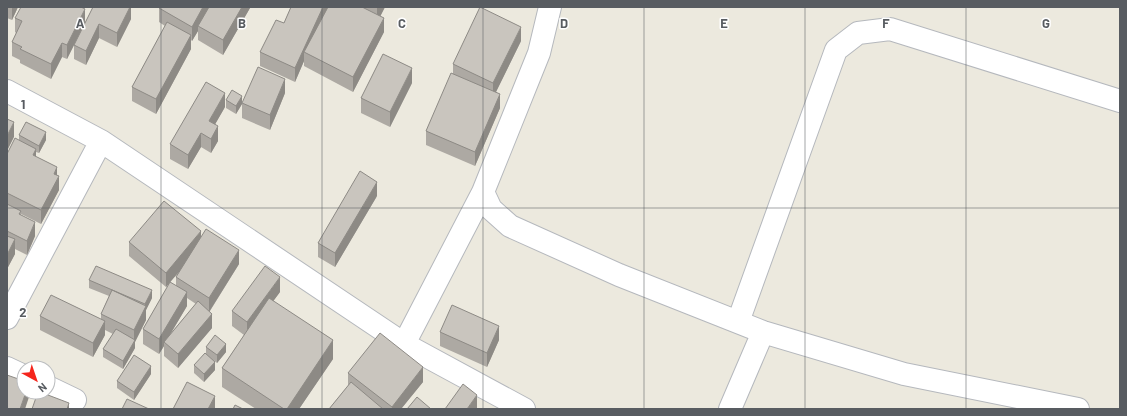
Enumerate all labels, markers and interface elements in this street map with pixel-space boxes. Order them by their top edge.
text: A [76,15,85,31]
text: B [238,15,246,31]
text: C [398,15,406,31]
text: D [560,15,568,31]
text: E [720,15,728,31]
text: F [882,15,890,31]
text: G [1042,15,1050,31]
text: 1 [21,96,25,112]
text: 2 [19,304,27,320]
north arrow [16,360,56,400]
text: N [36,381,50,395]

